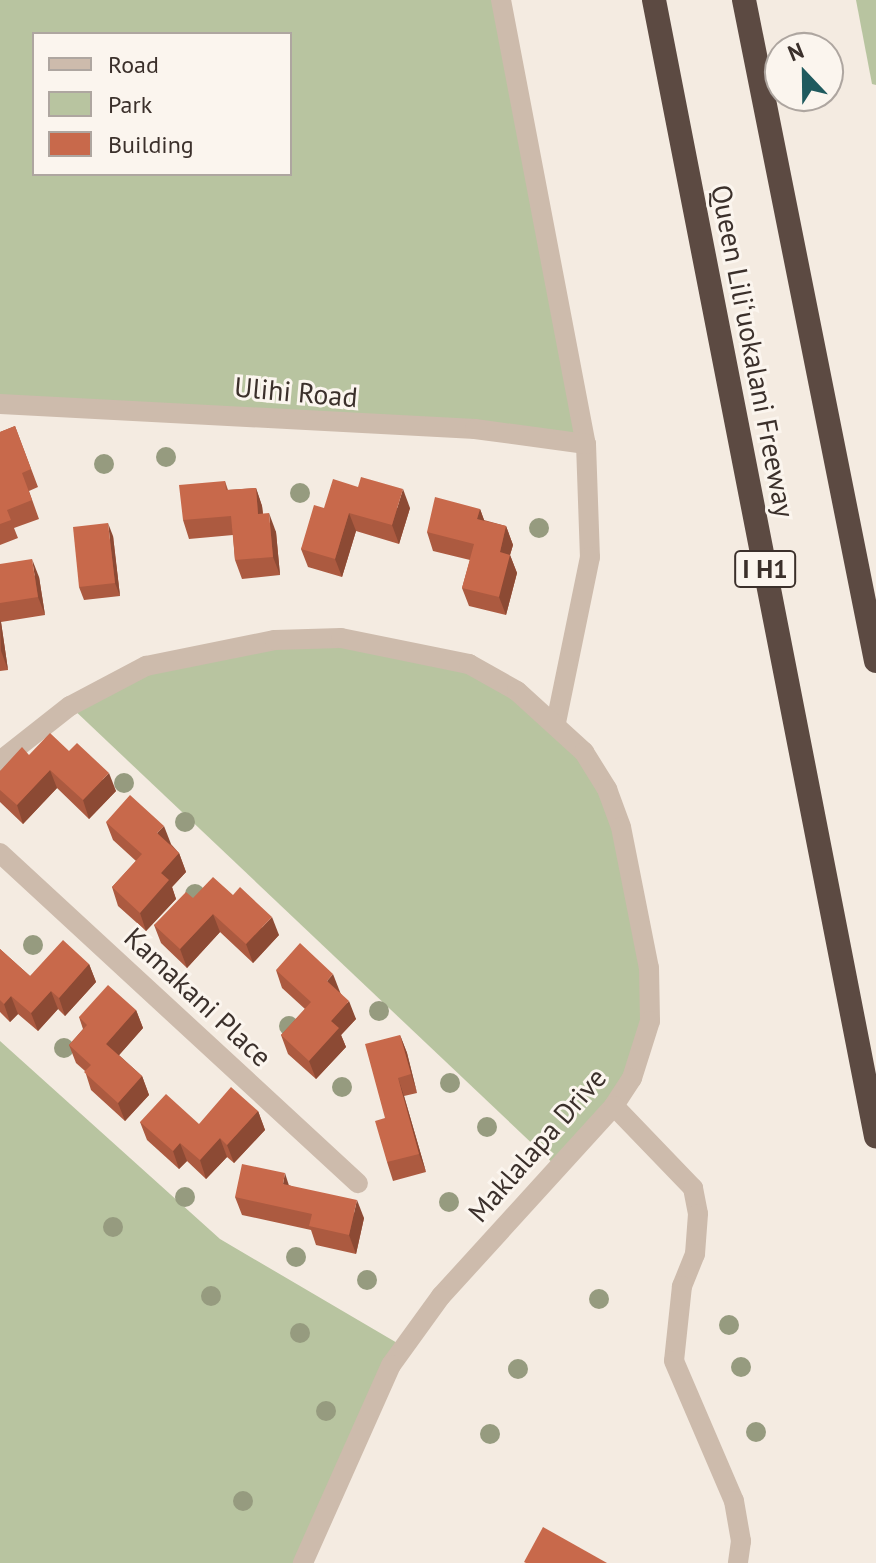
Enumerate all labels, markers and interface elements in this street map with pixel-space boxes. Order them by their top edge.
legend [32,32,292,176]
north arrow [764,32,844,112]
text: N [784,36,808,67]
text: Road [108,49,159,80]
text: Park [108,89,152,120]
text: Building [108,129,194,160]
street label: Queen Liliʻuokalani Freeway [704,182,802,520]
street label: Ulihi Road [233,370,359,414]
road number: I H1 [733,547,797,591]
street label: Kamakani Place [118,920,278,1074]
street label: Maklalapa Drive [461,1061,613,1229]

